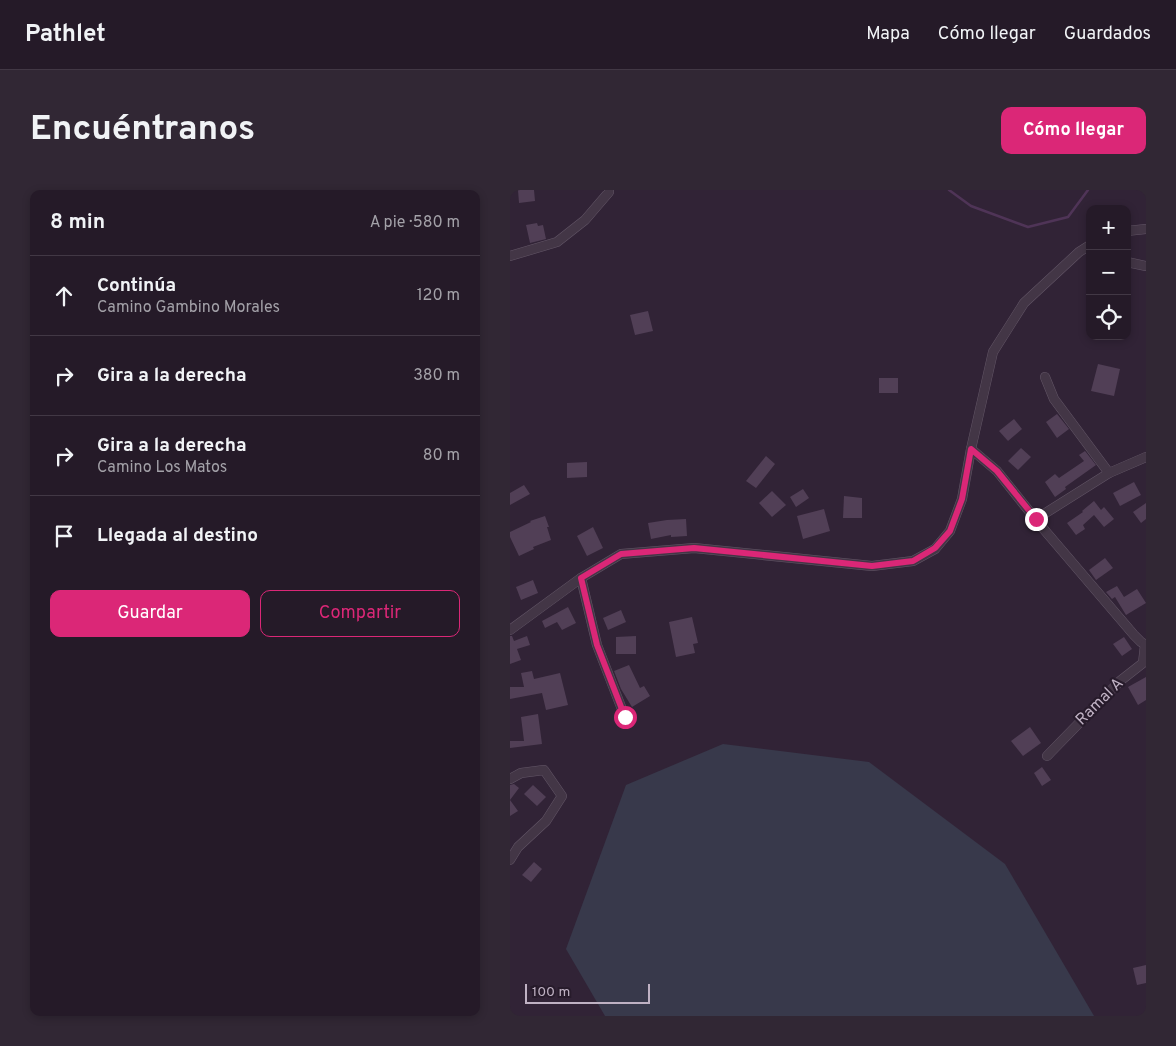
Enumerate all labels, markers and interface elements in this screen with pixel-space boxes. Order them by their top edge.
text: Pathlet [25,20,106,50]
text: Mapa [866,23,910,46]
text: Cómo llegar [938,23,1036,46]
text: Guardados [1064,23,1151,46]
button: Cómo llegar [1001,107,1146,154]
text: Encuéntranos [30,108,255,152]
map controls [1086,205,1131,340]
button: + [1086,205,1131,250]
text: 8 min [50,209,105,236]
text: A pie · 580 m [370,213,460,233]
button: − [1086,250,1131,295]
text: Continúa [97,274,176,298]
icon: ahead [50,282,78,310]
text: 120 m [417,286,460,306]
button: locate [1086,295,1131,340]
text: Camino Gambino Morales [97,298,280,318]
icon: right [50,362,78,390]
text: Gira a la derecha [97,364,247,388]
text: 380 m [413,366,460,386]
text: Gira a la derecha [97,434,247,458]
icon: right [50,442,78,470]
text: 80 m [423,446,460,466]
text: Camino Los Matos [97,458,227,478]
route end [1025,508,1048,531]
icon: arrive [50,522,78,550]
text: Llegada al destino [97,524,258,548]
button: Guardar [50,590,250,637]
button: Compartir [260,590,460,637]
street label: Ramal A [1072,674,1128,730]
route start [614,706,637,729]
scale bar [525,981,650,1004]
text: 100 m [532,984,570,1001]

